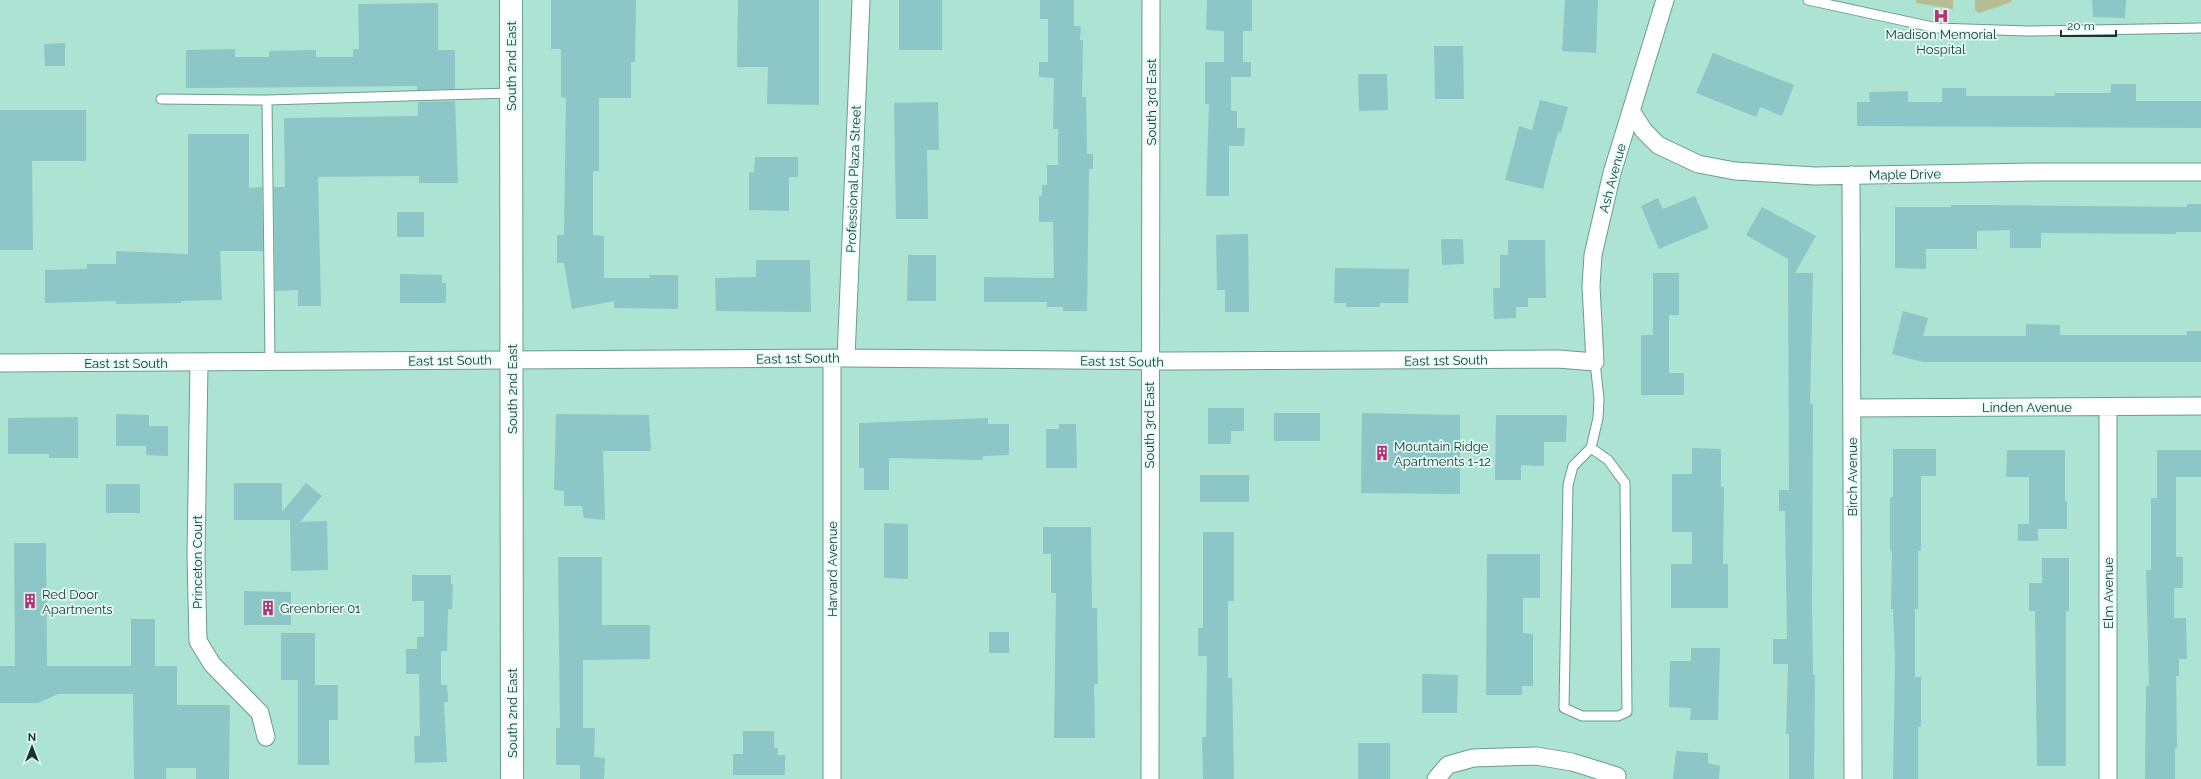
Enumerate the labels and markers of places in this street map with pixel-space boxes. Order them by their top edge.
hospital icon: Madison Memorial Hospital [1932,7,1950,25]
place label: Madison Memorial Hospital [1886,27,1997,57]
place label: Mountain Ridge Apartments 1-12 [1394,439,1491,469]
building icon: Mountain Ridge Apartments 1-12 [1373,444,1391,462]
place label: Red Door Apartments [42,587,113,617]
building icon: Red Door Apartments [21,592,39,610]
building icon: Greenbrier 01 [259,599,277,617]
place label: Greenbrier 01 [280,601,361,616]

